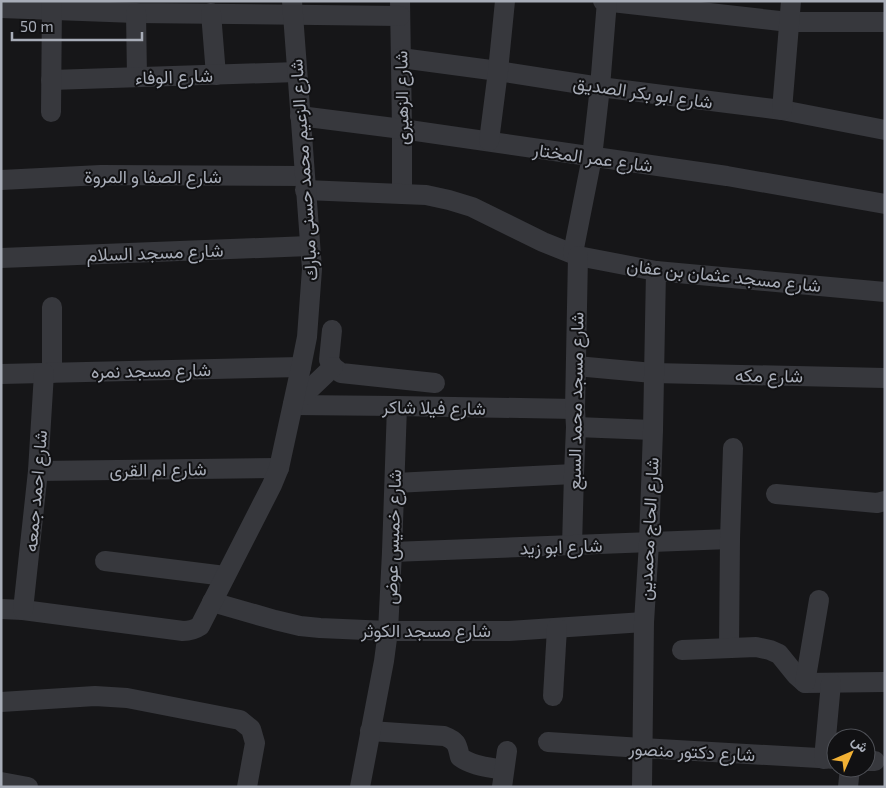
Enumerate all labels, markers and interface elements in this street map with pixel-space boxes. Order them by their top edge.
scale bar [12,10,142,42]
text: 50 m [20,17,54,35]
street label: شارع الزهيرى [389,51,415,145]
street label: شارع الزعيم محمد حسنى مبارك [284,58,324,282]
street label: شارع الوفاء [135,64,213,90]
street label: شارع ابو بكر الصديق [571,71,714,115]
street label: شارع عمر المختار [530,138,654,178]
street label: شارع الصفا و المروة [84,165,222,189]
street label: شارع مسجد السلام [86,239,224,267]
street label: شارع مسجد عثمان بن عفان [625,254,822,298]
street label: شارع مسجد محمد السبع [562,312,590,490]
street label: شارع مسجد نمره [91,358,211,384]
street label: شارع مكه [735,363,803,389]
street label: شارع فيلا شاكر [381,395,486,421]
street label: شارع احمد جمعه [19,429,53,553]
street label: شارع ام القرى [109,457,207,483]
street label: شارع الحاج محمدين [633,457,665,601]
street label: شارع خميس عوض [379,469,407,605]
street label: شارع ابو زيد [519,534,603,560]
street label: شارع مسجد الكوثر [360,619,491,643]
north arrow [826,728,876,778]
text: ش [848,731,873,756]
street label: شارع دكتور منصور [627,737,756,767]

